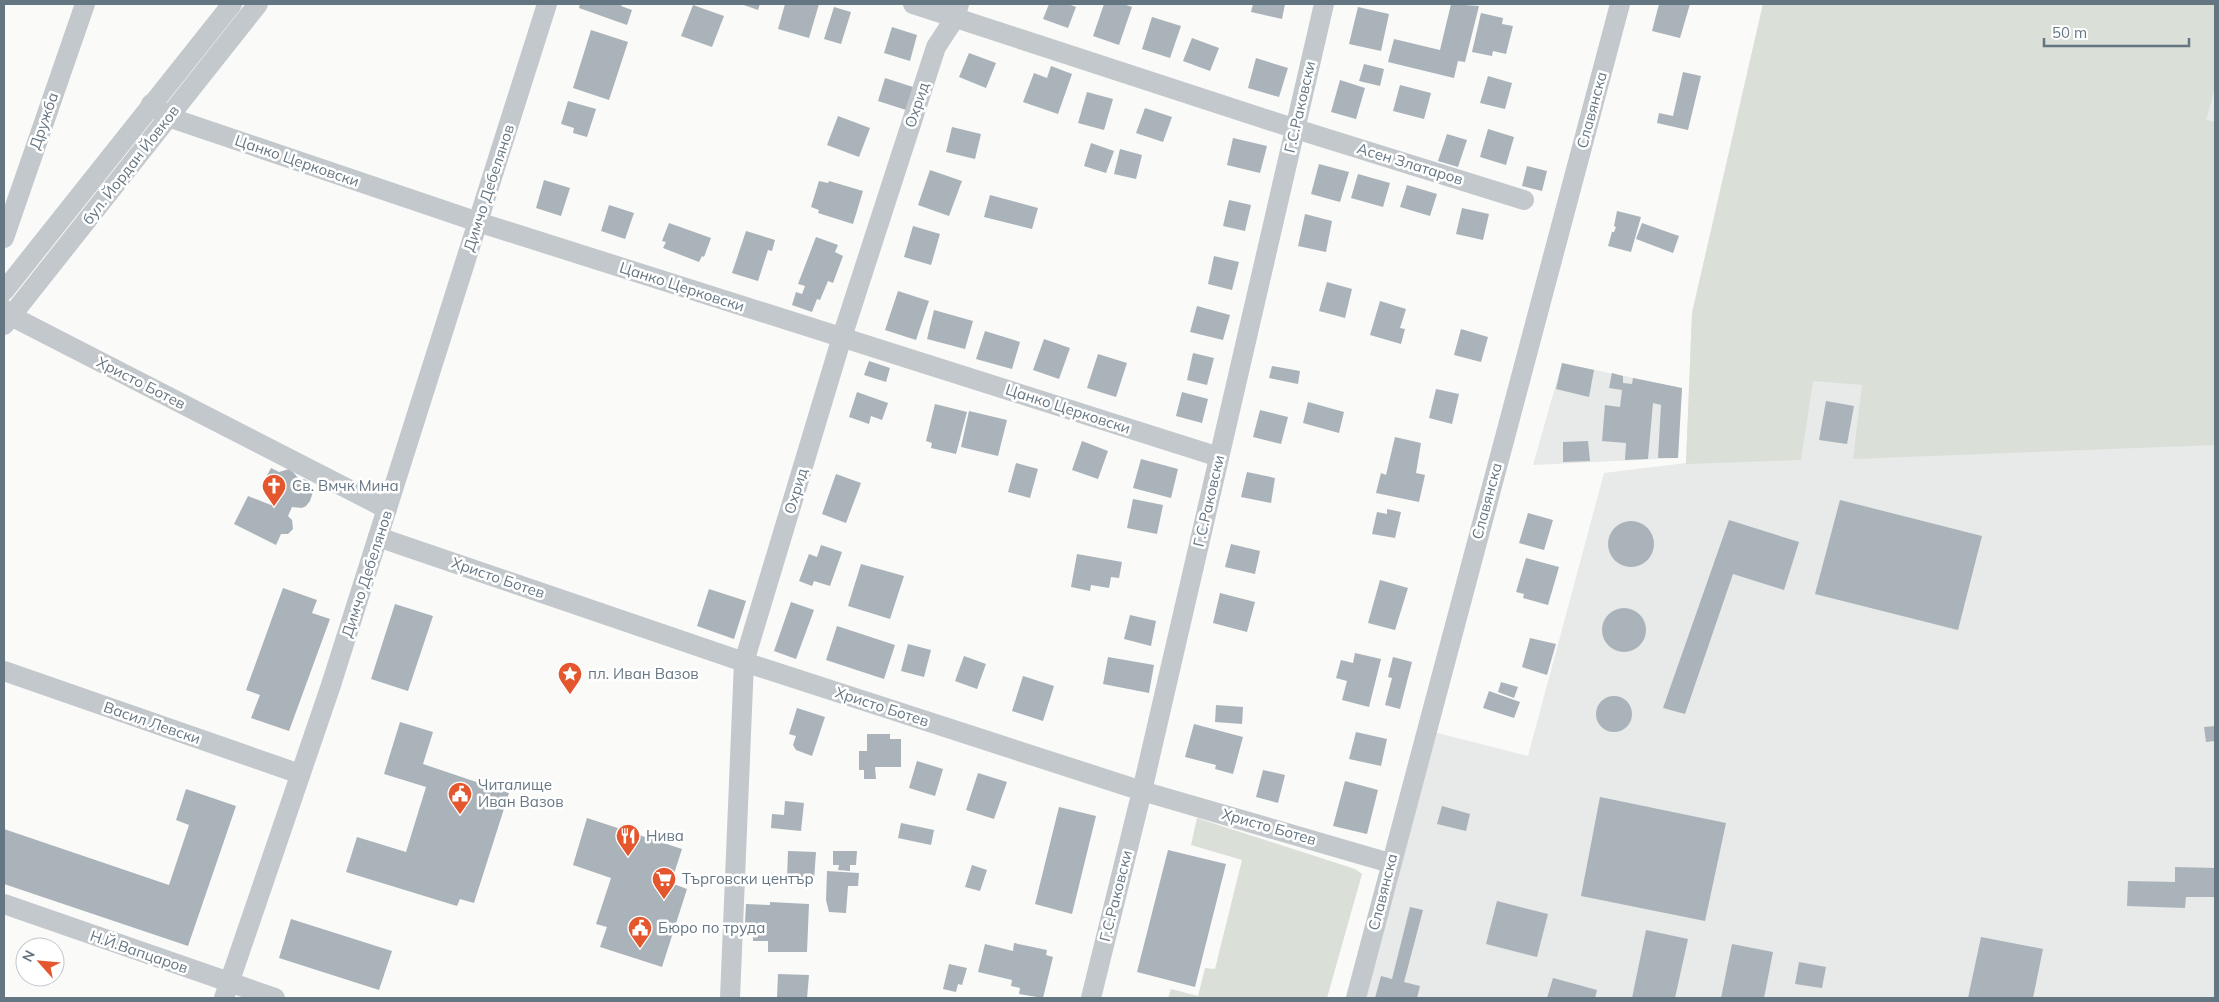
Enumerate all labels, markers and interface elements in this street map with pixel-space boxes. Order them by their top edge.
scale bar [2044,15,2189,47]
text: 50 m [2052,23,2087,42]
street label: Г.С.Раковски [1280,59,1319,155]
street label: Славянска [1572,69,1611,150]
street label: Охрид [900,80,933,130]
street label: Дружба [25,90,62,152]
street label: бул. Йордан Йовков [78,101,183,228]
street label: Димчо Дебелянов [459,122,518,254]
street label: Цанко Церковски [233,130,362,191]
street label: Асен Златаров [1355,138,1465,189]
street label: Цанко Церковски [617,257,747,316]
street label: Христо Ботев [94,352,189,413]
street label: Цанко Церковски [1003,379,1133,438]
street label: Г.С.Раковски [1189,453,1228,549]
street label: Славянска [1467,460,1506,541]
street label: Охрид [780,466,811,516]
church icon: Св. Вмчк Мина [261,473,287,507]
place label: Св. Вмчк Мина [292,476,399,495]
street label: Димчо Дебелянов [337,508,396,640]
street label: Христо Ботев [449,553,547,602]
place icon: пл. Иван Вазов [557,661,583,695]
place label: пл. Иван Вазов [588,664,699,683]
street label: Христо Ботев [833,682,931,731]
street label: Васил Левски [101,697,203,748]
place label: Читалище Иван Вазов [478,775,564,811]
public building icon: Читалище Иван Вазов [447,781,473,815]
street label: Христо Ботев [1220,804,1318,849]
restaurant icon: Нива [615,823,641,857]
place label: Нива [646,826,684,845]
street label: Г.С.Раковски [1095,848,1136,944]
street label: Славянска [1364,851,1401,932]
supermarket icon: Търговски център [651,866,677,900]
place label: Търговски център [682,869,814,888]
public building icon: Бюро по труда [627,915,653,949]
place label: Бюро по труда [658,918,765,937]
street label: Н.Й.Вапцаров [88,926,191,977]
north arrow [15,937,65,987]
text: N [18,947,39,965]

